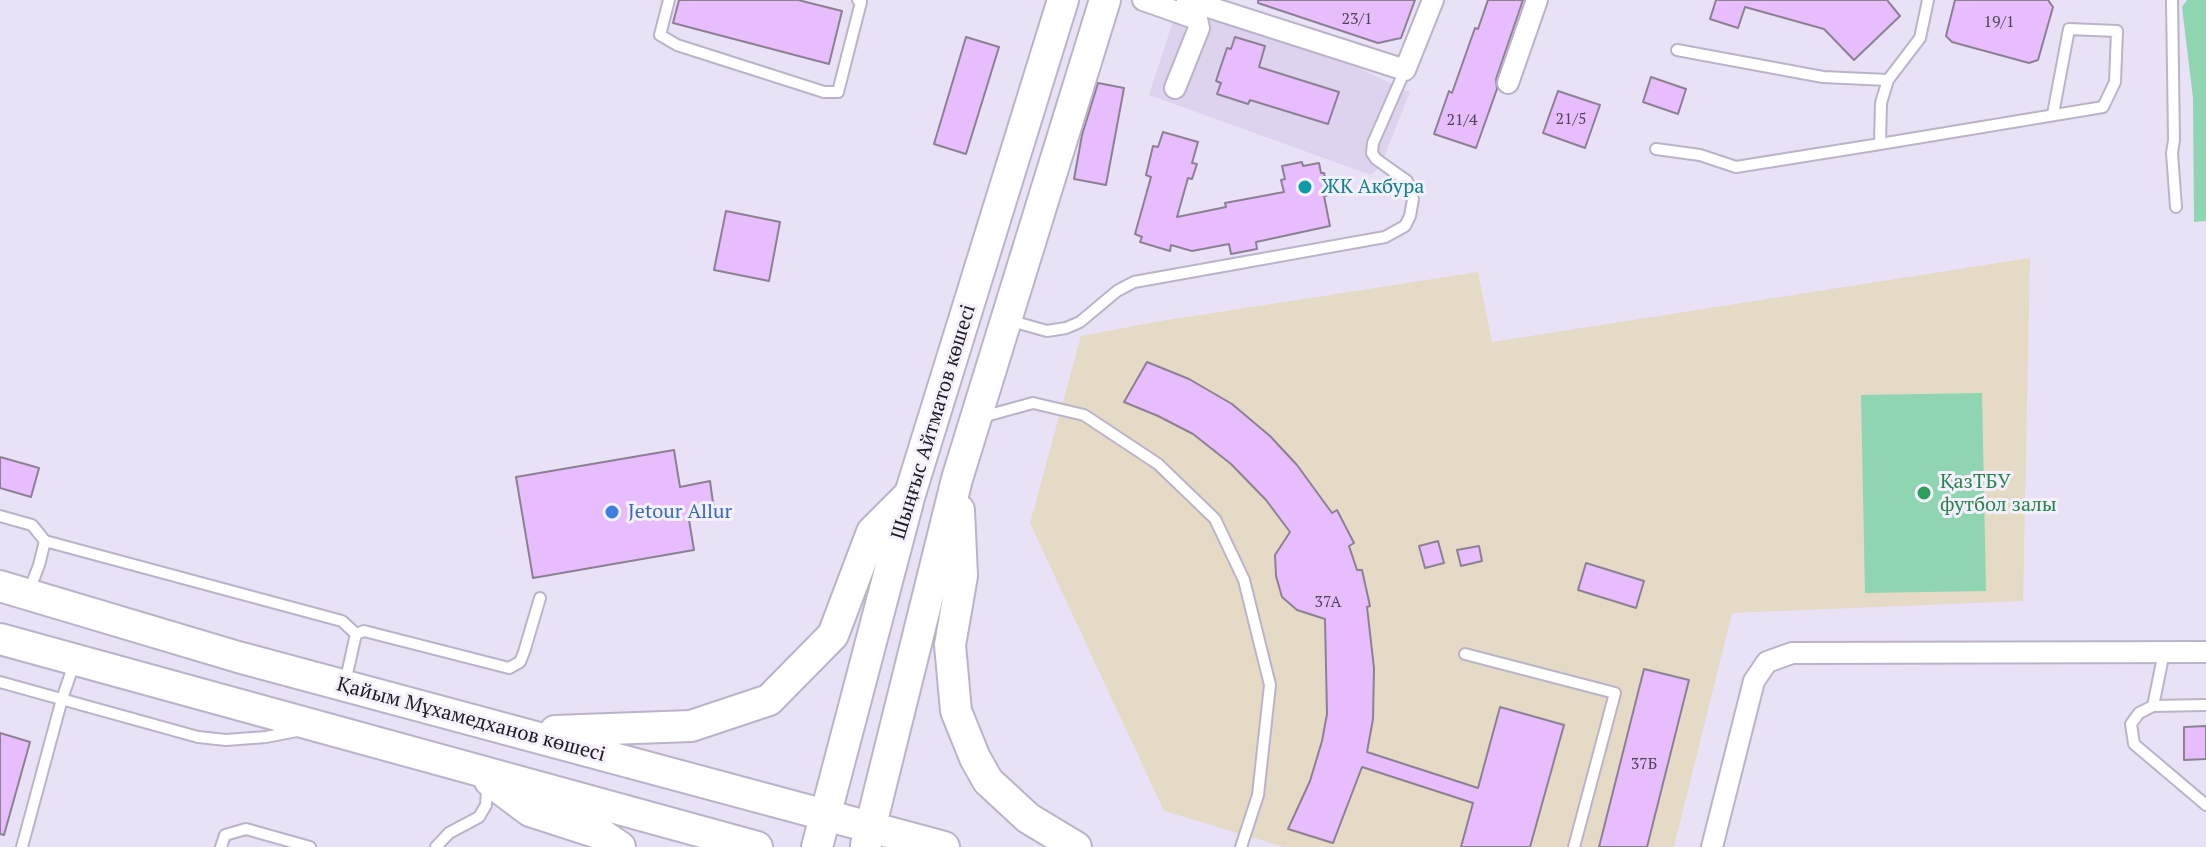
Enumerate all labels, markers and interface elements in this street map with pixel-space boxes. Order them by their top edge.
house number: 23/1 [1341,9,1373,29]
house number: 19/1 [1983,12,2015,32]
house number: 21/5 [1555,109,1587,129]
house number: 21/4 [1446,110,1478,130]
place label: ЖК Акбура [1321,175,1424,199]
marker: ЖК Акбура [1296,178,1314,196]
street label: Шыңғыс Айтматов көшесі [887,302,981,542]
place label: ҚазТБУ футбол залы [1940,470,2057,517]
marker: ҚазТБУ футбол залы [1915,484,1933,502]
place label: Jetour Allur [628,500,732,524]
marker: Jetour Allur [603,503,621,521]
house number: 37А [1315,592,1341,612]
street label: Қайым Мұхамедханов көшесі [334,673,608,767]
house number: 37Б [1631,754,1657,774]

